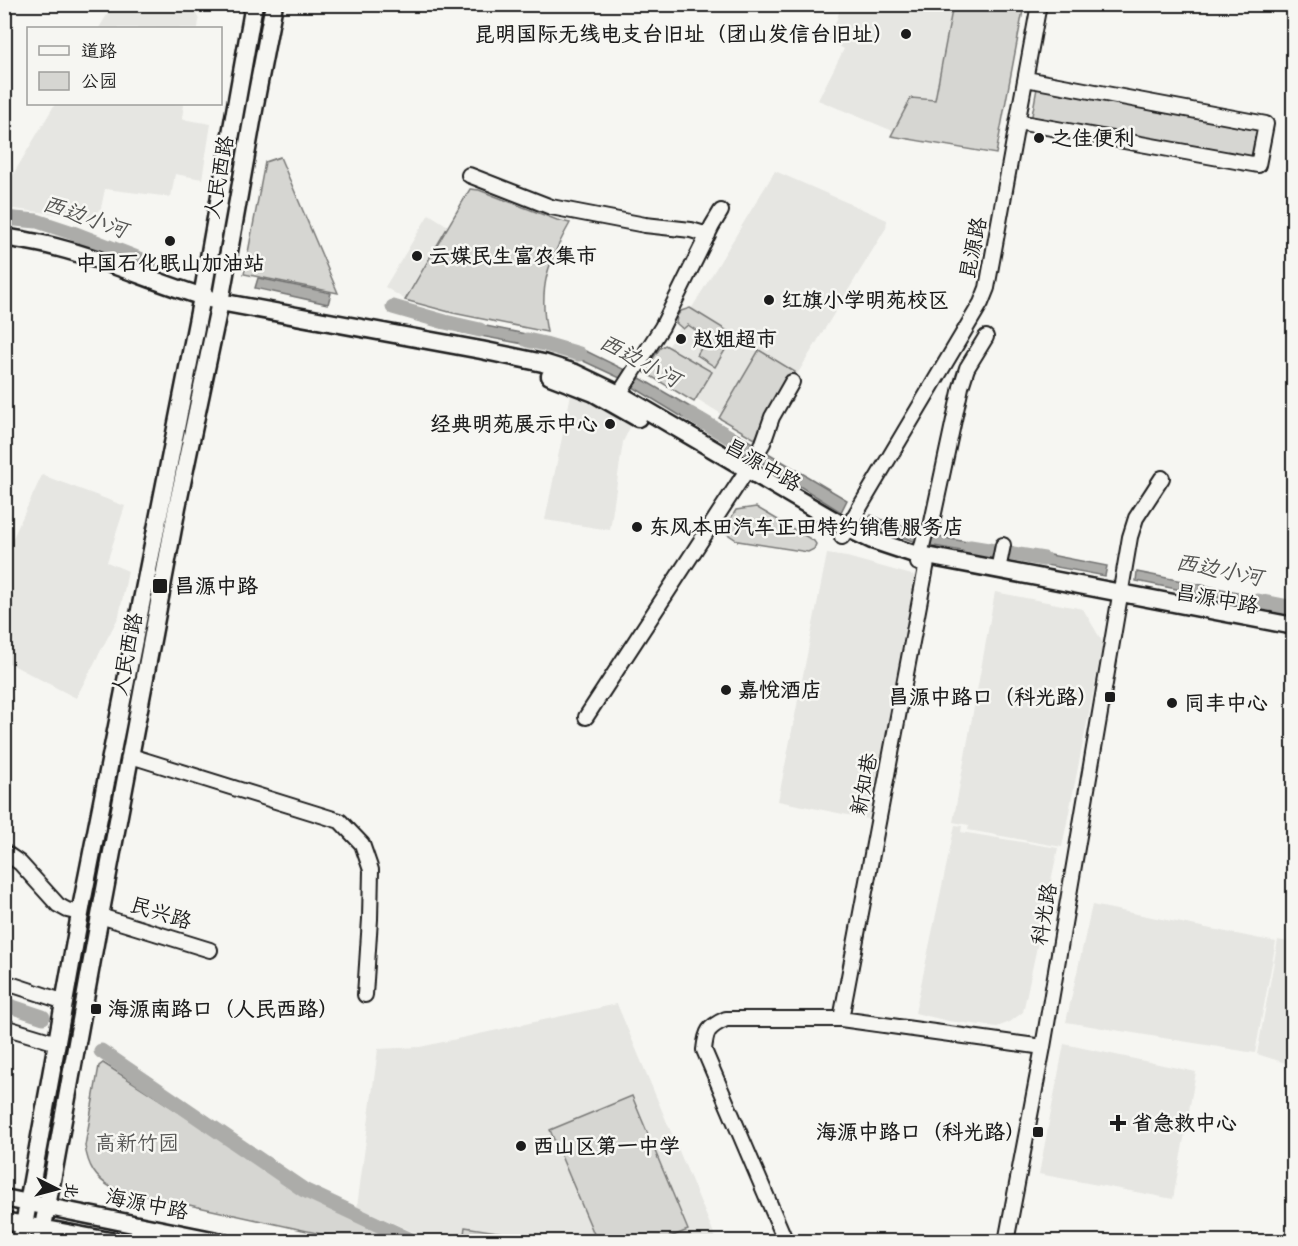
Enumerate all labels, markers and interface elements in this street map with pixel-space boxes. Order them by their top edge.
place label: 昆明国际无线电支台旧址（团山发信台旧址） [474,22,894,46]
legend [27,27,222,105]
marker: 昆明国际无线电支台旧址（团山发信台旧址） [899,27,913,41]
text: 道路 [81,41,117,62]
text: 公园 [81,71,117,92]
place label: 之佳便利 [1051,126,1135,150]
marker: 之佳便利 [1032,131,1046,145]
street label: 人民西路 [200,134,238,220]
water label: 西边小河 [39,190,134,245]
street label: 昆源路 [955,215,991,281]
marker: 中国石化眠山加油站 [163,234,177,248]
place label: 云媒民生富农集市 [429,244,597,268]
marker: 云媒民生富农集市 [410,249,424,263]
place label: 中国石化眠山加油站 [76,251,265,275]
place label: 红旗小学明苑校区 [781,288,949,312]
marker: 红旗小学明苑校区 [762,293,776,307]
place label: 赵姐超市 [693,327,777,351]
water label: 西边小河 [595,329,688,395]
marker: 赵姐超市 [674,332,688,346]
place label: 经典明苑展示中心 [430,412,598,436]
marker: 经典明苑展示中心 [603,417,617,431]
street label: 昌源中路 [721,434,805,496]
place label: 东风本田汽车正田特约销售服务店 [649,515,964,539]
marker: 东风本田汽车正田特约销售服务店 [630,520,644,534]
water label: 西边小河 [1173,549,1268,592]
place label: 昌源中路 [174,574,258,598]
marker: 昌源中路 [151,577,169,595]
street label: 昌源中路 [1174,580,1260,618]
street label: 人民西路 [107,610,147,698]
place label: 嘉悦酒店 [738,678,822,702]
marker: 嘉悦酒店 [719,683,733,697]
place label: 昌源中路口（科光路） [888,685,1098,709]
marker: 昌源中路口（科光路） [1103,690,1117,704]
place label: 同丰中心 [1184,691,1268,715]
marker: 同丰中心 [1165,696,1179,710]
street label: 新知巷 [846,751,882,817]
street label: 科光路 [1027,881,1061,947]
street label: 民兴路 [127,892,195,934]
place label: 海源南路口（人民西路） [108,997,339,1021]
marker: 海源南路口（人民西路） [89,1002,103,1016]
place label: 省急救中心 [1132,1111,1237,1135]
marker: 省急救中心 [1109,1114,1127,1132]
place label: 海源中路口（科光路） [816,1120,1026,1144]
marker: 海源中路口（科光路） [1031,1125,1045,1139]
park label: 高新竹园 [95,1131,179,1155]
place label: 西山区第一中学 [533,1134,680,1158]
marker: 西山区第一中学 [514,1139,528,1153]
north arrow [27,1159,87,1219]
text: 北 [61,1182,81,1199]
street label: 海源中路 [103,1184,191,1224]

